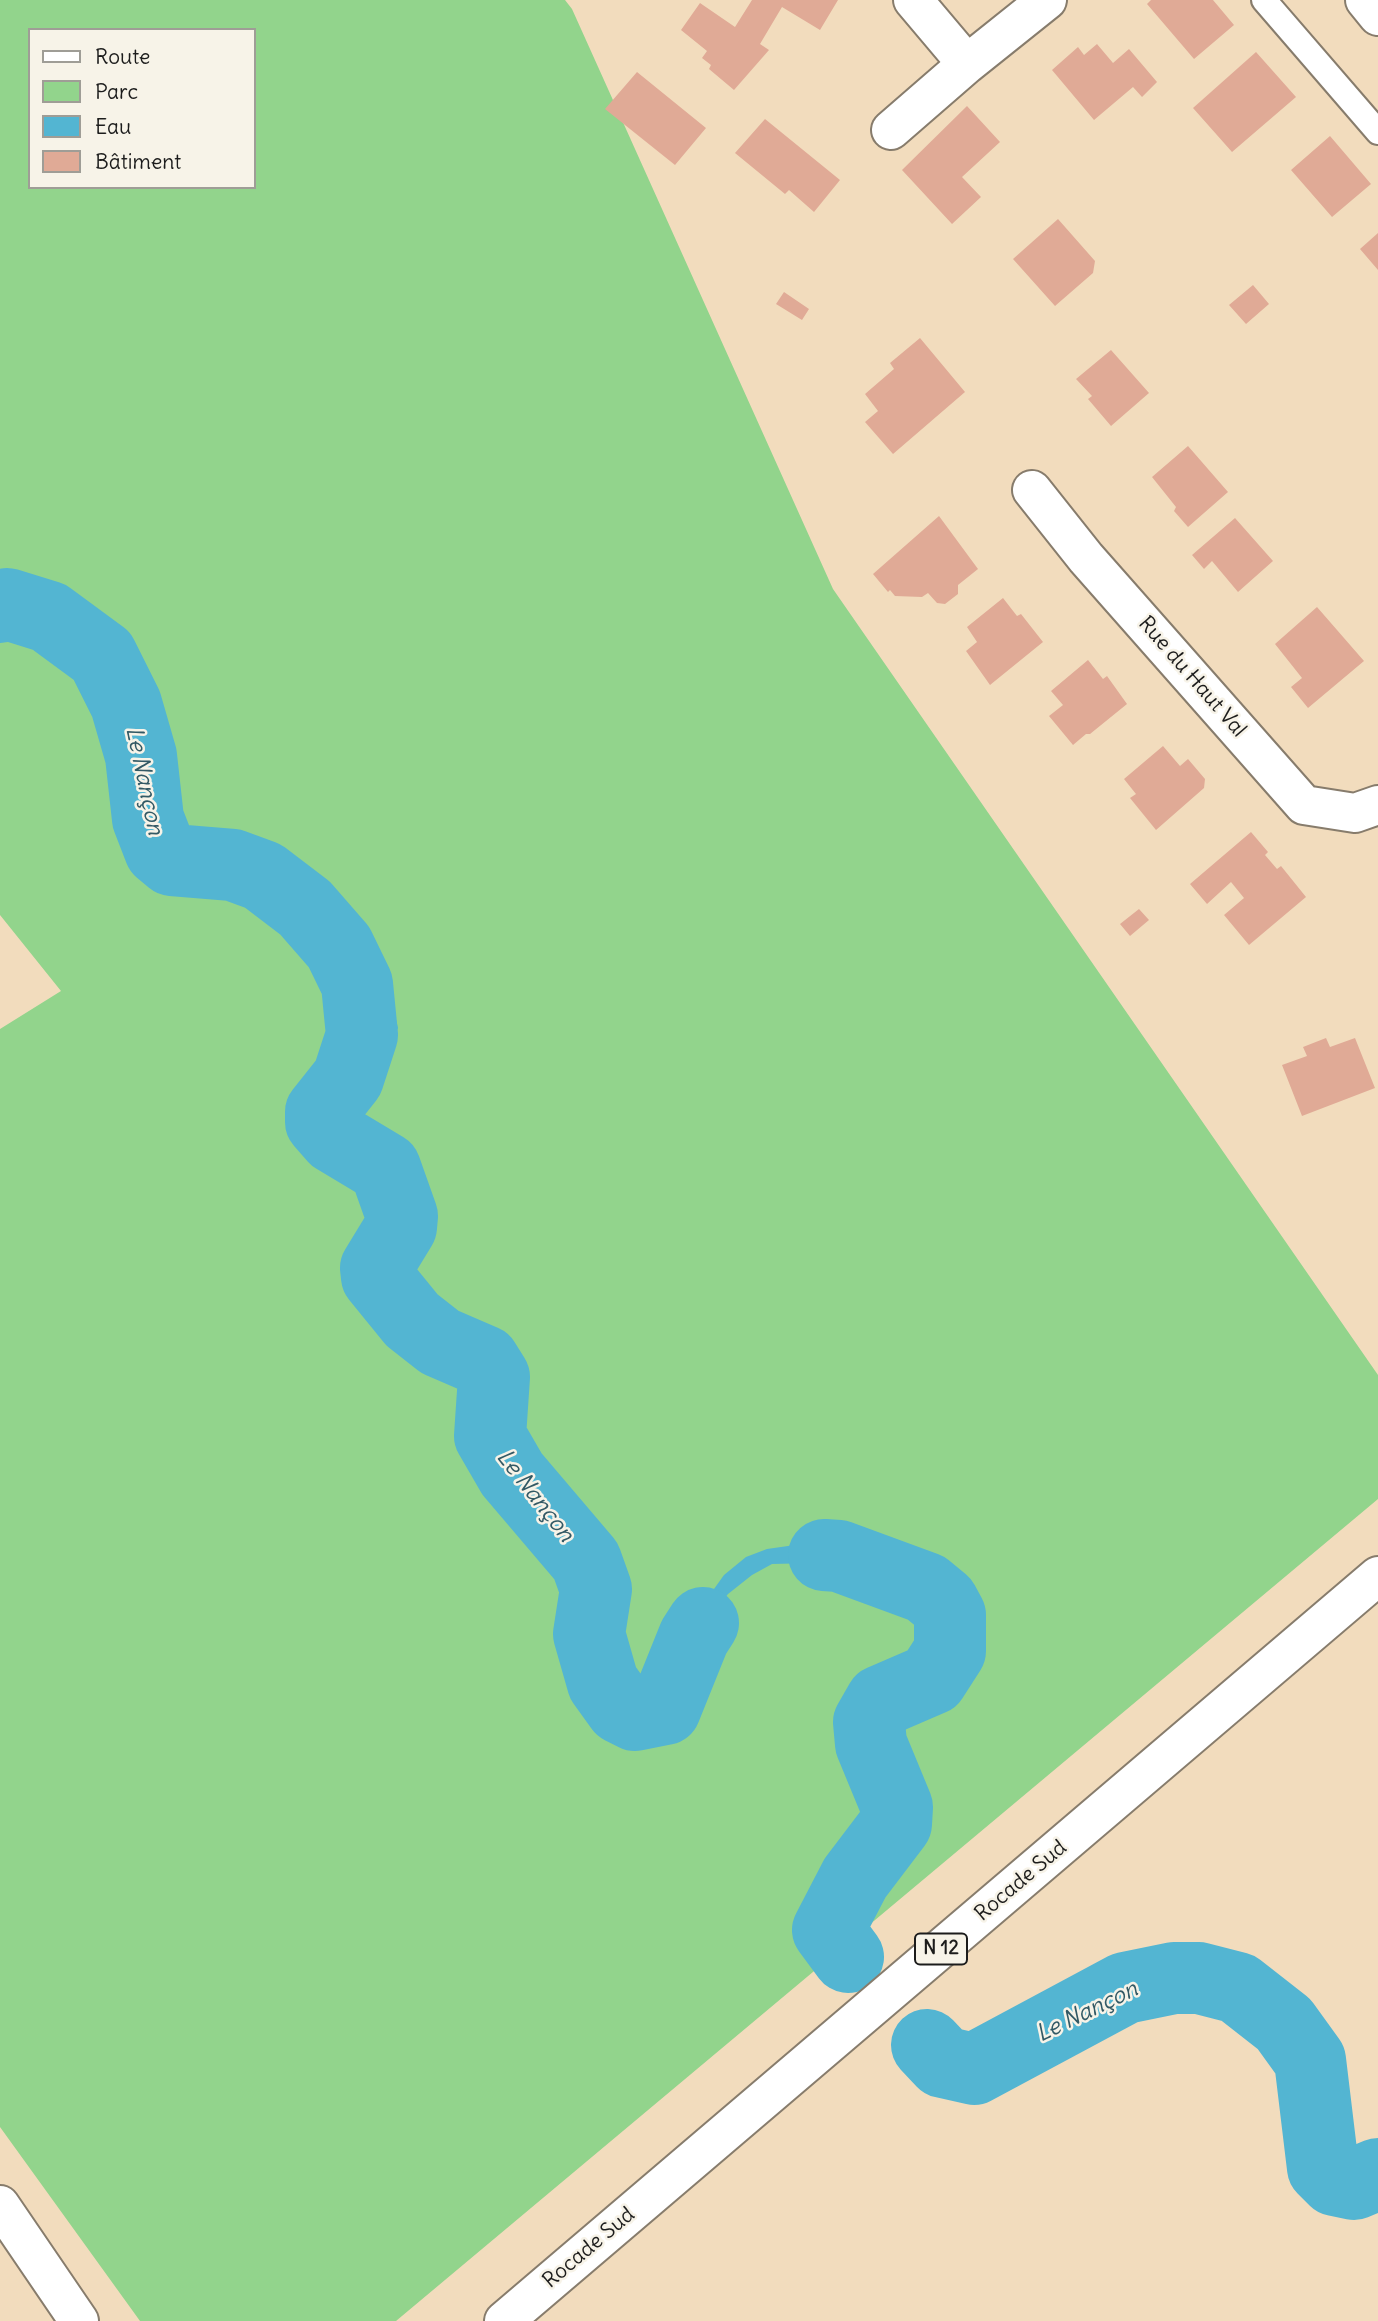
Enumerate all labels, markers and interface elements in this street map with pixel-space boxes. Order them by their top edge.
legend [28,28,256,189]
text: Route [95,43,150,70]
text: Parc [95,78,138,105]
text: Eau [95,113,131,140]
text: Bâtiment [95,148,181,175]
street label: Rue du Haut Val [1133,612,1251,742]
water label: Le Nançon [119,725,169,837]
water label: Le Nançon [490,1444,580,1548]
street label: Rocade Sud [970,1835,1072,1927]
road number: N 12 [915,1934,967,1965]
water label: Le Nançon [1032,1976,1142,2048]
street label: Rocade Sud [538,2202,640,2294]

